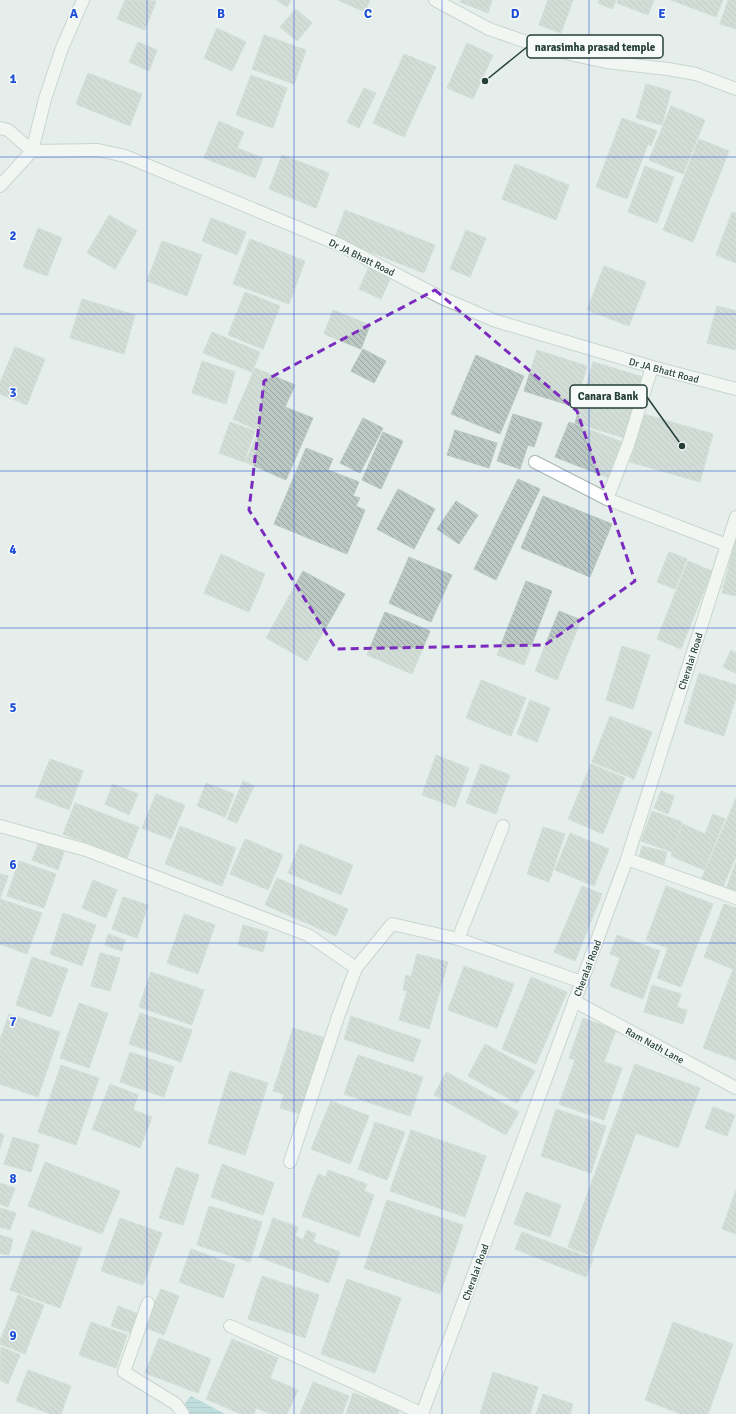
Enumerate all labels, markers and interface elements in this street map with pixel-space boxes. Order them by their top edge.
text: A [70,6,79,22]
text: B [217,6,225,22]
text: C [364,6,372,22]
text: D [511,6,520,22]
text: E [658,6,666,22]
callout: narasimha prasad temple [527,35,663,58]
text: narasimha prasad temple [535,41,656,54]
text: 1 [9,71,17,87]
text: 2 [9,228,17,244]
street label: Dr JA Bhatt Road [327,237,397,279]
street label: Dr JA Bhatt Road [627,356,700,386]
text: 3 [9,385,17,401]
callout: Canara Bank [570,385,647,408]
text: Canara Bank [578,390,638,403]
text: 4 [9,542,17,558]
street label: Cheralai Road [676,631,706,691]
text: 5 [9,700,17,716]
text: 6 [9,857,17,873]
street label: Cheralai Road [572,938,604,998]
text: 7 [9,1014,17,1030]
street label: Ram Nath Lane [623,1025,686,1066]
text: 8 [9,1171,17,1187]
street label: Cheralai Road [460,1242,492,1302]
text: 9 [9,1328,17,1344]

